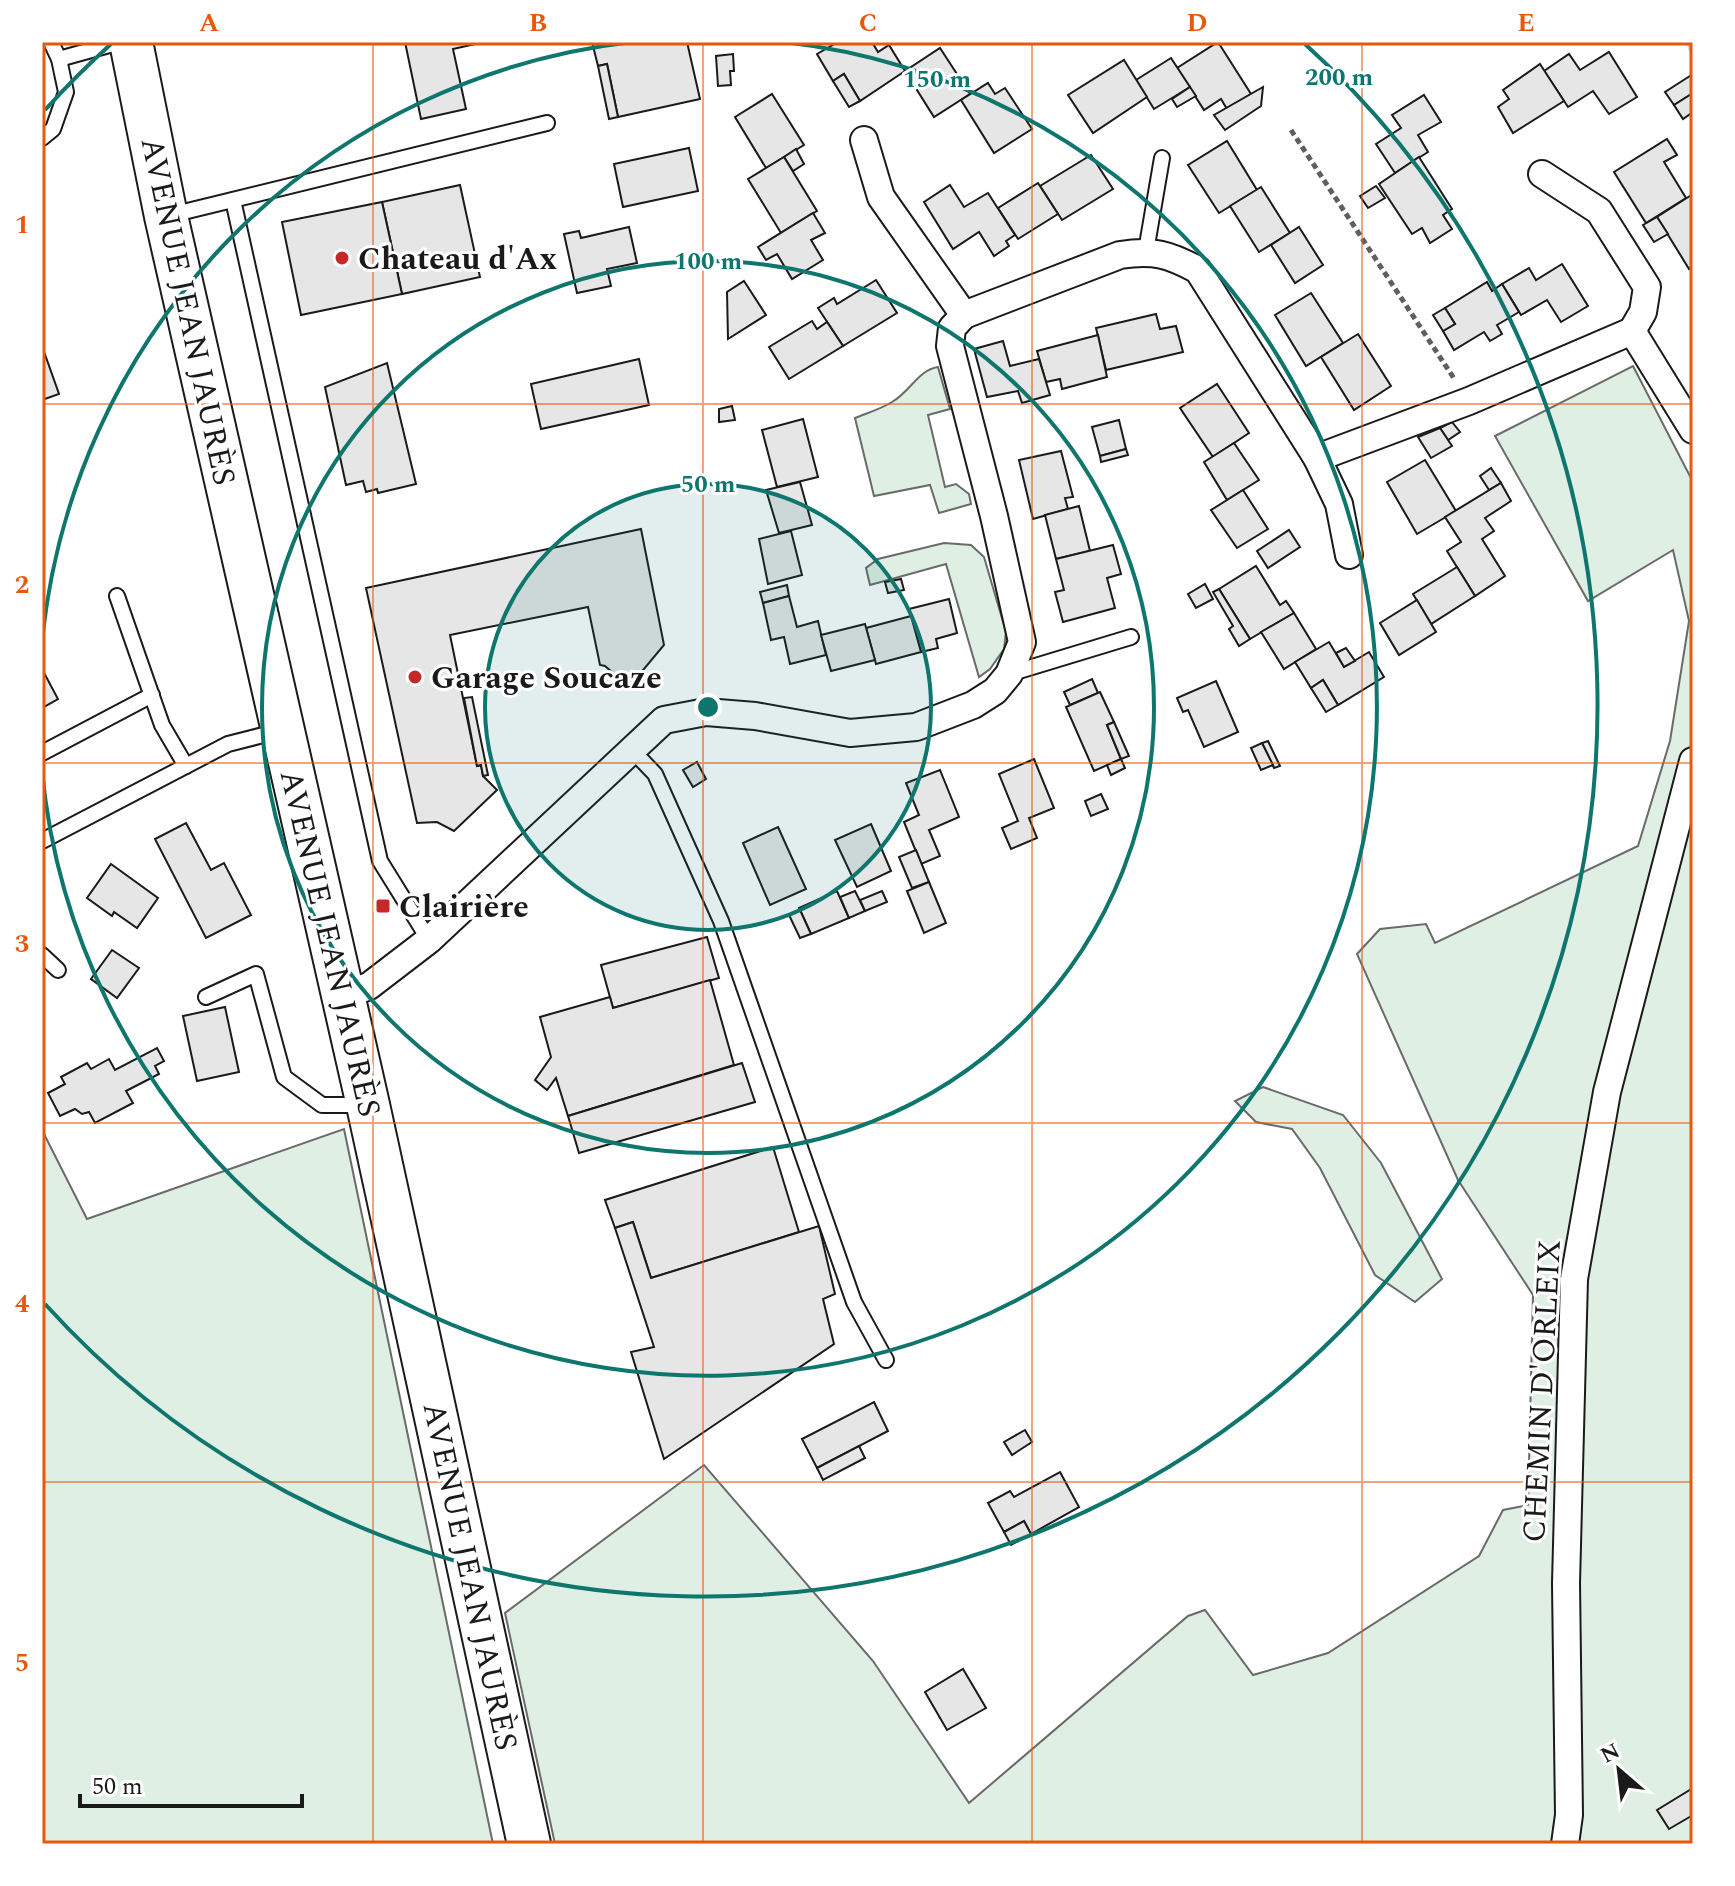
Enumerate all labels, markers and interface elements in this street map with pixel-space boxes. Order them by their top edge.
text: A [199,3,219,43]
text: B [529,3,547,43]
text: C [859,3,877,43]
text: D [1187,3,1207,43]
text: E [1517,3,1535,43]
text: 200 m [1305,60,1373,96]
text: 150 m [903,62,971,98]
street label: AVENUE JEAN JAURÈS [127,133,248,490]
text: 1 [15,205,29,245]
place label: Chateau d'Ax [358,235,557,284]
text: 100 m [674,244,742,280]
marker: Chateau d'Ax [333,249,351,267]
text: 50 m [681,467,736,503]
text: 2 [15,565,29,605]
place label: Garage Soucaze [431,654,662,703]
marker: Garage Soucaze [406,668,424,686]
centre of rings [694,693,722,721]
street label: AVENUE JEAN JAURÈS [266,765,393,1122]
place label: Clairière [399,883,529,932]
marker: Clairière [374,897,392,915]
text: 3 [15,924,29,964]
street label: CHEMIN D'ORLEIX [1510,1238,1575,1544]
text: 4 [15,1284,30,1324]
street label: AVENUE JEAN JAURÈS [409,1398,530,1755]
text: 5 [15,1643,29,1683]
north arrow [1579,1730,1659,1810]
text: N [1595,1735,1626,1772]
scale bar [80,1758,302,1808]
text: 50 m [92,1769,143,1805]

